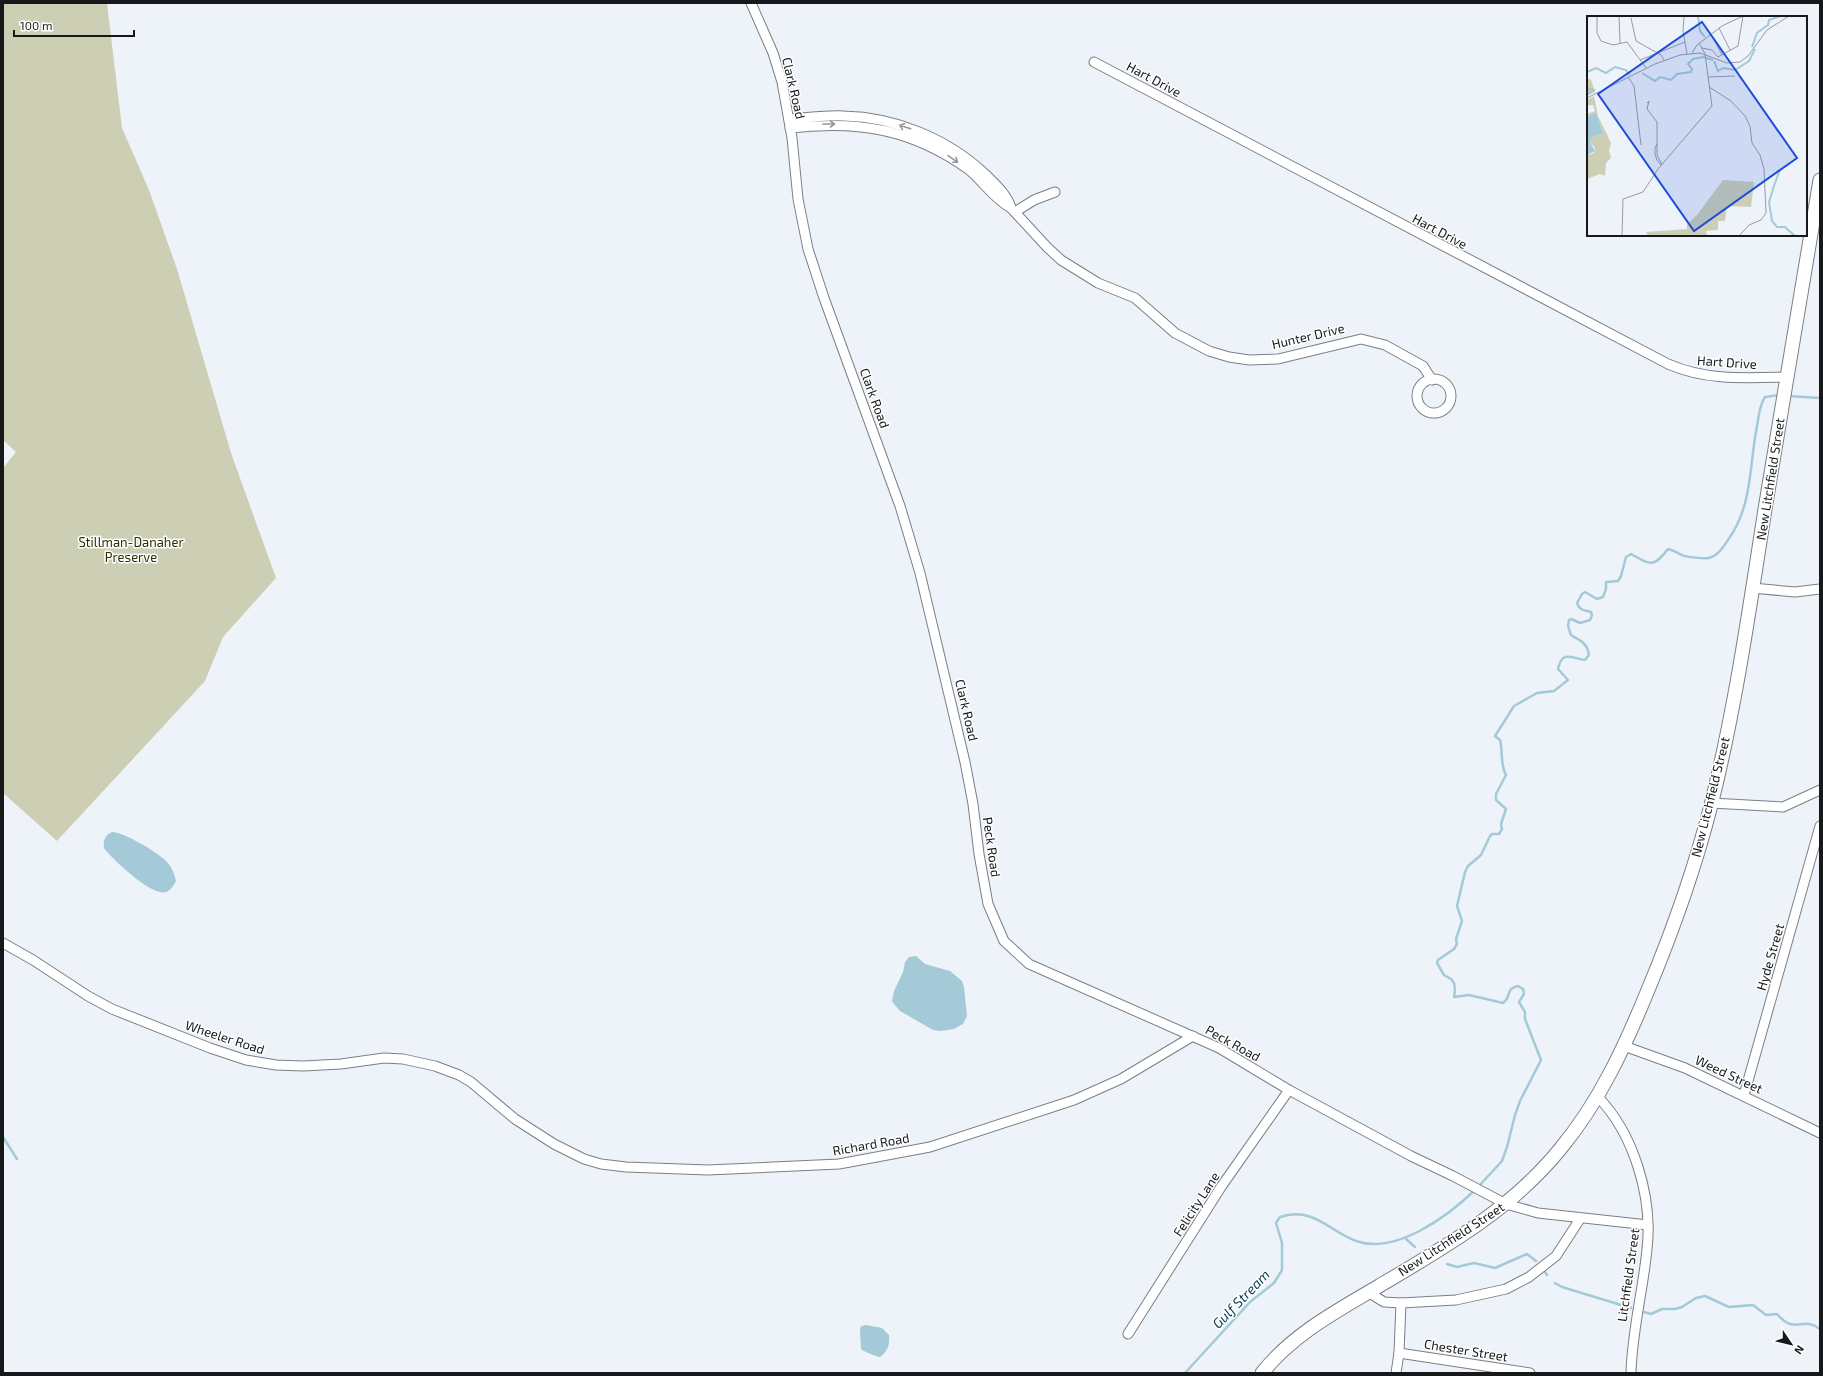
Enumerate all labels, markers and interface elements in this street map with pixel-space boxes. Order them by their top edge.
scale bar [14,12,134,38]
inset map [1587,16,1807,236]
text: 100 m [20,18,52,32]
street label: Clark Road [779,56,809,120]
street label: Hart Drive [1124,58,1184,100]
one-way arrow [822,121,835,128]
one-way arrow [898,123,911,130]
one-way arrow [947,155,958,163]
street label: Hart Drive [1410,210,1470,252]
street label: Hunter Drive [1270,320,1346,352]
street label: Hart Drive [1697,352,1757,372]
street label: Clark Road [857,366,893,430]
street label: New Litchfield Street [1752,417,1788,541]
park label: Stillman-Danaher Preserve [78,534,184,565]
street label: Clark Road [952,678,982,742]
street label: New Litchfield Street [1687,735,1733,859]
street label: Peck Road [980,816,1004,878]
street label: Hyde Street [1753,922,1787,992]
street label: Wheeler Road [183,1017,267,1057]
street label: Peck Road [1203,1021,1263,1065]
street label: Weed Street [1693,1051,1765,1097]
street label: Richard Road [831,1129,911,1159]
street label: Felicity Lane [1169,1169,1223,1239]
street label: New Litchfield Street [1395,1199,1507,1279]
street label: Litchfield Street [1614,1227,1642,1323]
water label: Gulf Stream [1208,1266,1273,1332]
north arrow [1771,1324,1811,1364]
street label: Chester Street [1423,1335,1509,1365]
text: N [1792,1343,1807,1357]

